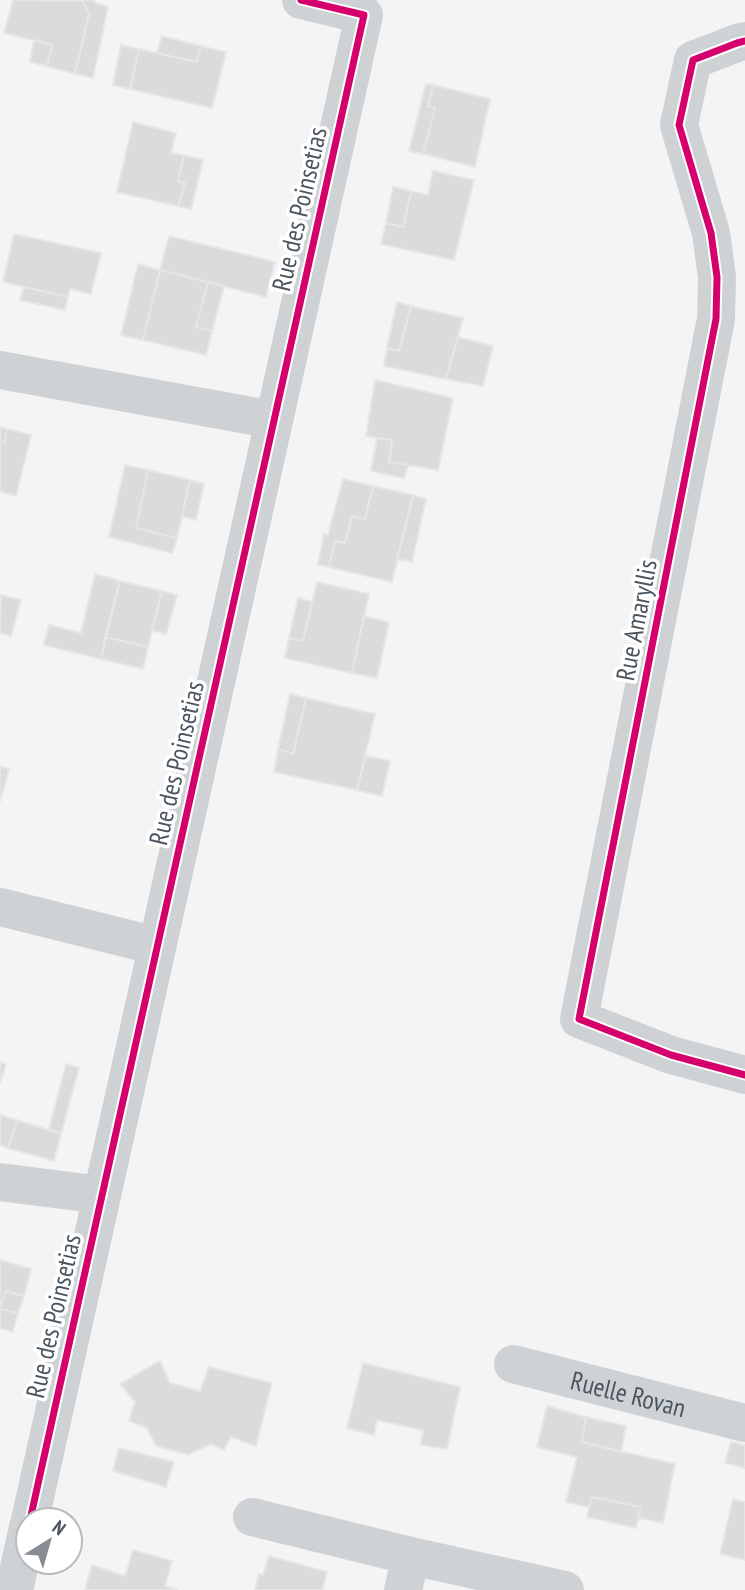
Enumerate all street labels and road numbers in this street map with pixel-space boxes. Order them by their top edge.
street label: Rue des Poinsetias [264,124,334,294]
street label: Rue Amaryllis [608,557,664,683]
street label: Rue des Poinsetias [141,678,211,848]
street label: Rue des Poinsetias [18,1231,88,1401]
street label: Ruelle Rovan [567,1363,689,1424]

